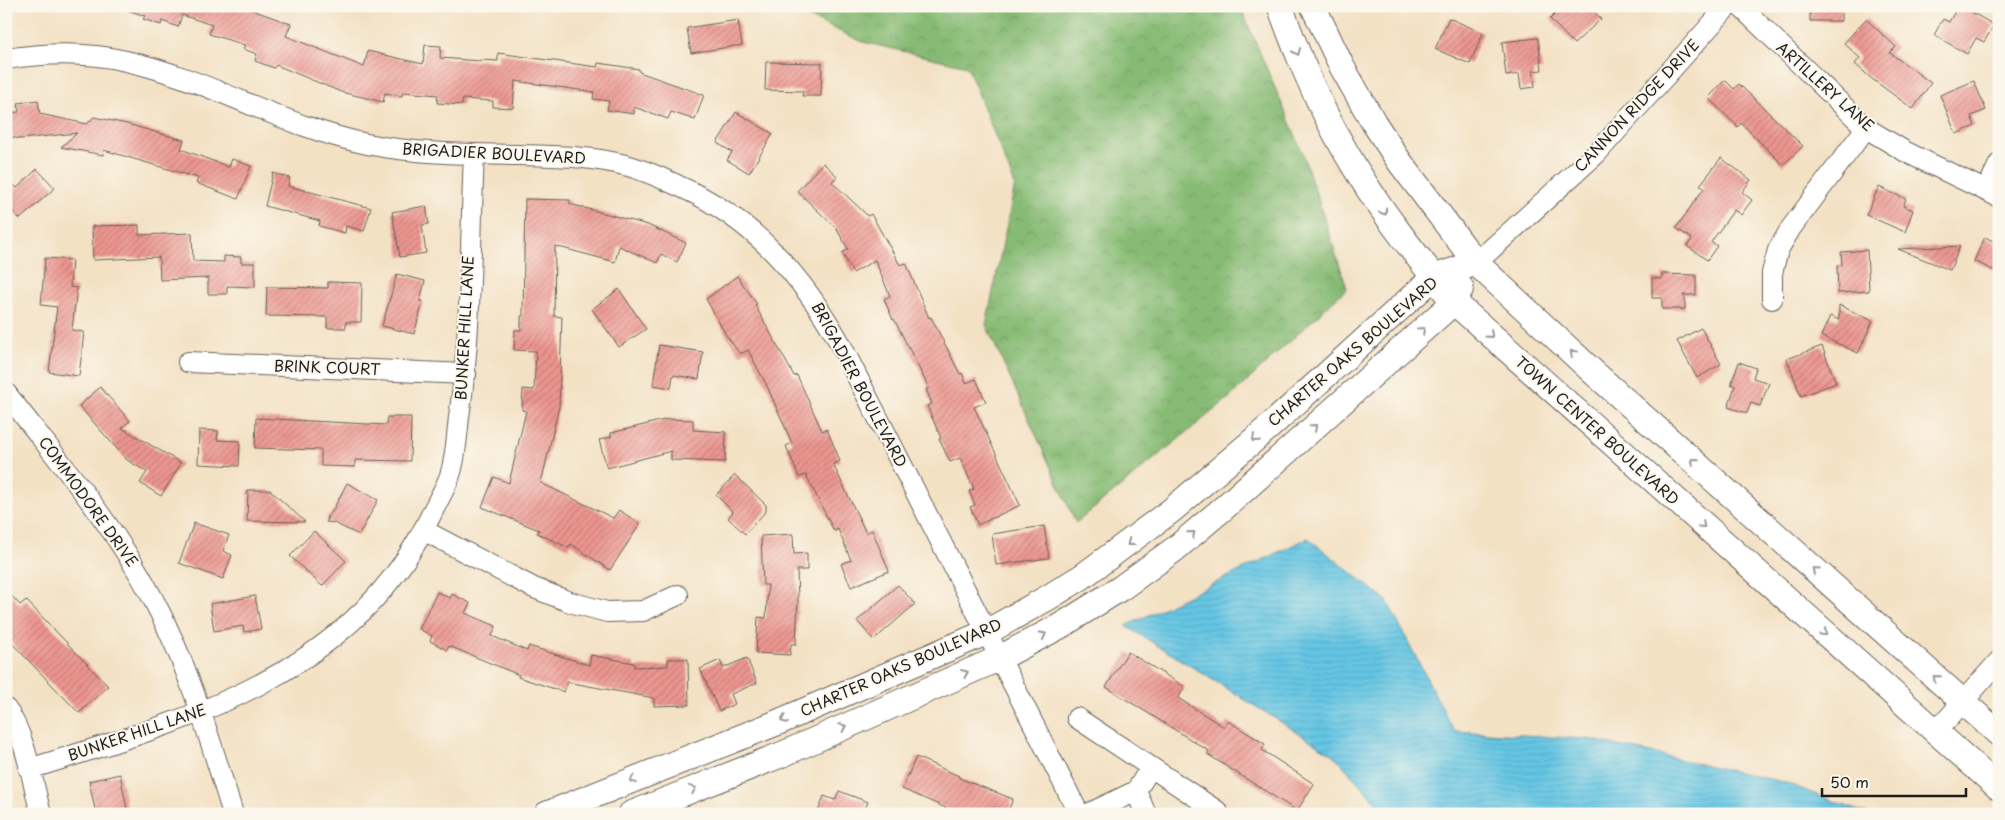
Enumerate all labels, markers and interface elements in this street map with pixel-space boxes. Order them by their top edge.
street label: CANNON RIDGE DRIVE [1568,33,1704,177]
street label: ARTILLERY LANE [1772,36,1880,136]
one-way arrow [1291,47,1301,56]
street label: BRIGADIER BOULEVARD [402,136,587,169]
one-way arrow [1378,206,1387,216]
street label: BUNKER HILL LANE [448,255,479,401]
street label: CHARTER OAKS BOULEVARD [1262,270,1442,431]
street label: BRIGADIER BOULEVARD [807,298,914,471]
one-way arrow [1417,327,1426,336]
one-way arrow [1484,329,1493,338]
street label: TOWN CENTER BOULEVARD [1511,350,1685,510]
one-way arrow [1569,350,1578,359]
street label: BRINK COURT [273,353,382,380]
one-way arrow [1308,424,1317,433]
street label: COMMODORE DRIVE [34,431,144,571]
one-way arrow [1251,433,1260,442]
one-way arrow [1691,458,1700,467]
one-way arrow [1697,519,1706,528]
one-way arrow [1186,532,1195,540]
one-way arrow [1126,537,1136,546]
one-way arrow [1811,567,1820,576]
street label: CHARTER OAKS BOULEVARD [796,612,1005,722]
one-way arrow [1818,627,1827,636]
one-way arrow [1038,631,1047,641]
one-way arrow [960,669,969,680]
one-way arrow [1933,675,1942,684]
street label: BUNKER HILL LANE [64,697,209,766]
one-way arrow [780,713,789,724]
one-way arrow [838,723,847,734]
scale bar [1822,765,1966,797]
text: 50 m [1830,770,1869,793]
one-way arrow [629,773,638,784]
one-way arrow [688,785,697,796]

